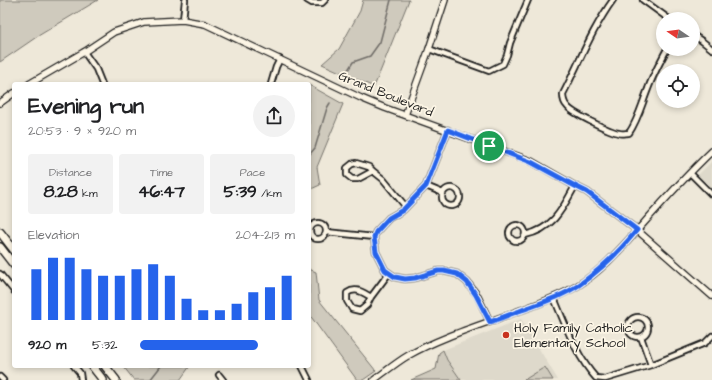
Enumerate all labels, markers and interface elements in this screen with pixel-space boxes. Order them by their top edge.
north arrow [656,12,700,56]
map controls [656,12,700,108]
button: locate [656,64,700,108]
street label: Grand Boulevard [336,67,436,121]
text: Evening run [28,91,144,122]
button: share [253,95,295,137]
text: 20:53 · 9 × 920 m [28,122,136,140]
pin [472,129,506,163]
icon: arrive [478,135,500,157]
text: Distance [49,165,92,180]
text: Time [150,165,173,180]
text: Pace [240,165,265,180]
text: 8.28 [44,180,78,204]
text: 46:47 [138,180,185,204]
text: 5:39 [224,180,257,204]
text: km [78,186,97,201]
text: /km [257,186,281,201]
text: Elevation [28,226,79,244]
text: 204–213 m [235,226,295,244]
place label: Holy Family Catholic Elementary School [514,319,633,353]
marker: Holy Family Catholic Elementary School [501,330,511,340]
text: 920 m [28,336,66,354]
text: 5:32 [92,336,117,354]

